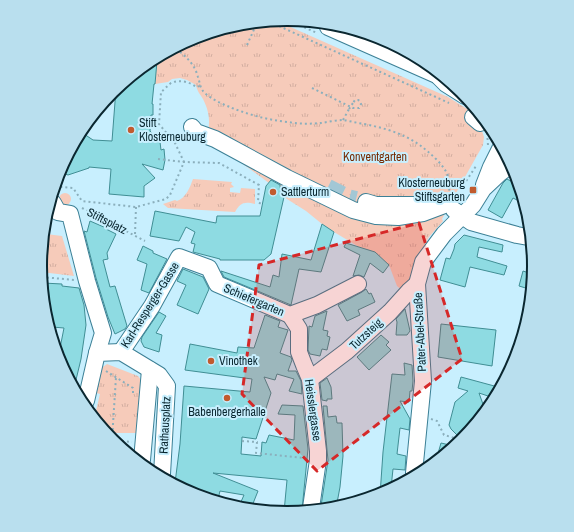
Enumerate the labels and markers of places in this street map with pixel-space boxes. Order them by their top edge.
place label: Stift Klosterneuburg [139,115,206,145]
marker: Stift Klosterneuburg [126,125,136,135]
place label: Klosterneuburg Stiftsgarten [398,175,466,205]
place label: Sattlerturm [281,184,329,200]
marker: Klosterneuburg Stiftsgarten [468,185,478,195]
marker: Sattlerturm [268,187,278,197]
place label: Vinothek [219,353,258,369]
marker: Vinothek [206,356,216,366]
marker: Babenbergerhalle [222,393,232,403]
place label: Babenbergerhalle [188,404,266,420]

